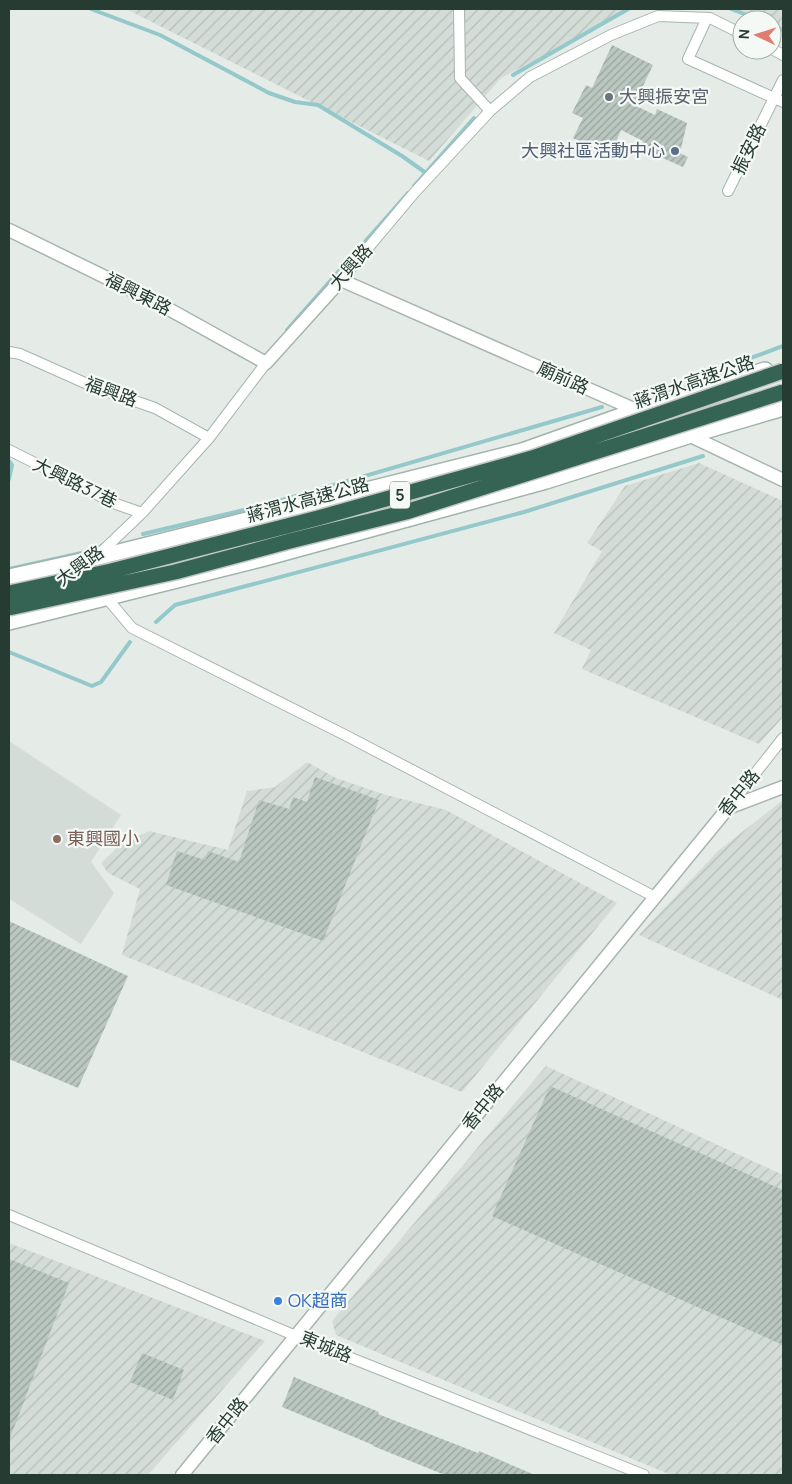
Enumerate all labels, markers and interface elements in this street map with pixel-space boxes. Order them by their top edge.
north arrow [732,10,782,60]
text: N [734,28,753,40]
place label: 大興振安宮 [619,84,709,108]
marker: 大興振安宮 [603,91,615,103]
street label: 振安路 [725,119,771,178]
place label: 大興社區活動中心 [521,138,665,162]
marker: 大興社區活動中心 [669,145,681,157]
street label: 大興路 [323,238,377,295]
street label: 福興東路 [101,266,176,320]
street label: 蔣渭水高速公路 [630,349,757,413]
street label: 廟前路 [534,355,593,399]
street label: 福興路 [82,371,141,412]
street label: 大興路37巷 [29,451,122,513]
street label: 蔣渭水高速公路 [244,471,372,527]
road number: 5 [390,482,410,508]
street label: 大興路 [51,540,108,591]
street label: 香中路 [712,764,765,821]
place label: 東興國小 [67,826,139,850]
marker: 東興國小 [51,833,63,845]
street label: 香中路 [456,1078,509,1135]
place label: OK超商 [288,1288,348,1312]
marker: OK超商 [272,1295,284,1307]
street label: 東城路 [297,1325,356,1367]
street label: 香中路 [200,1392,253,1449]

